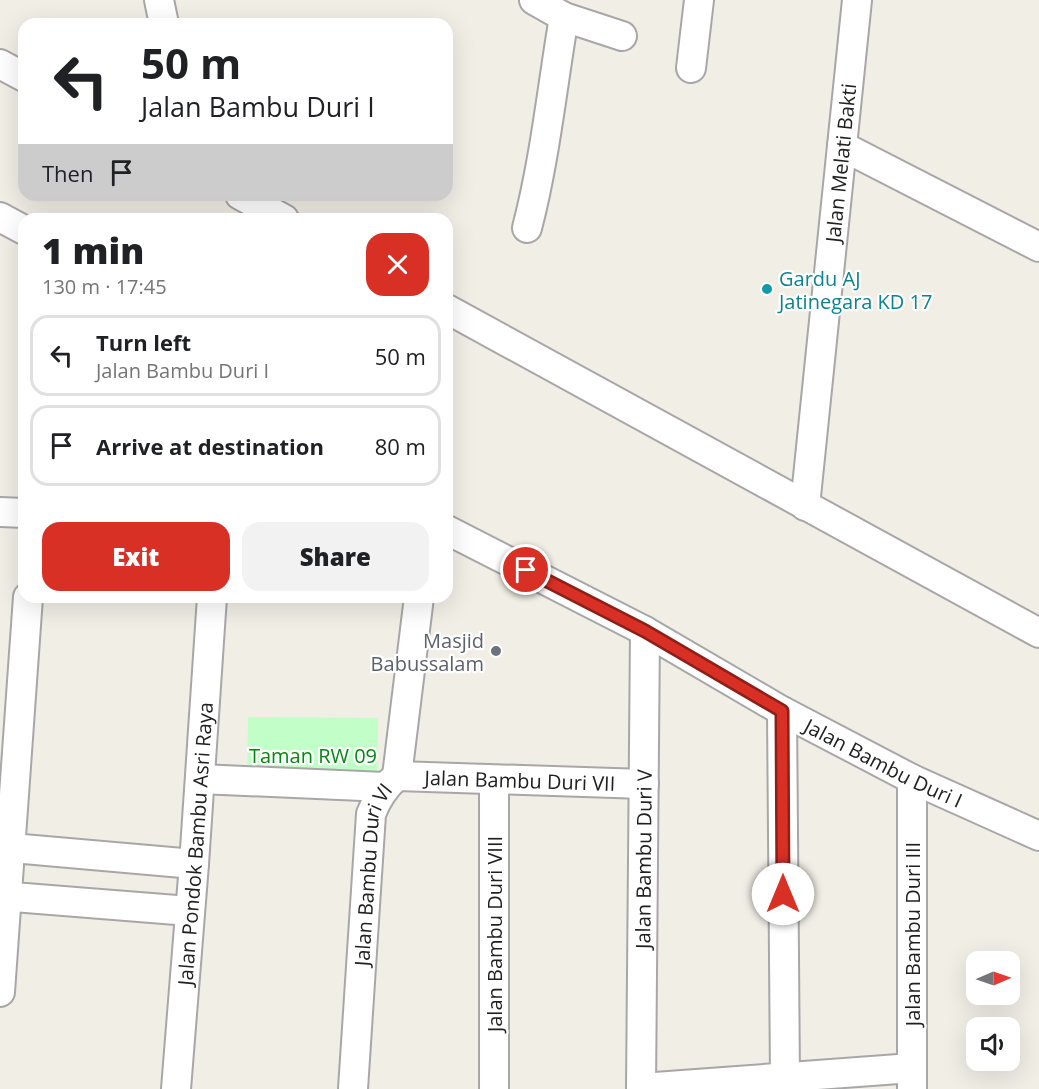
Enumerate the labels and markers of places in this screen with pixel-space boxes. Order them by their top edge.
place label: Gardu AJ Jatinegara KD 17 [777,265,932,315]
marker: Gardu AJ Jatinegara KD 17 [760,282,774,296]
pin [500,544,551,595]
place label: Masjid Babussalam [371,627,484,677]
marker: Masjid Babussalam [489,644,503,658]

